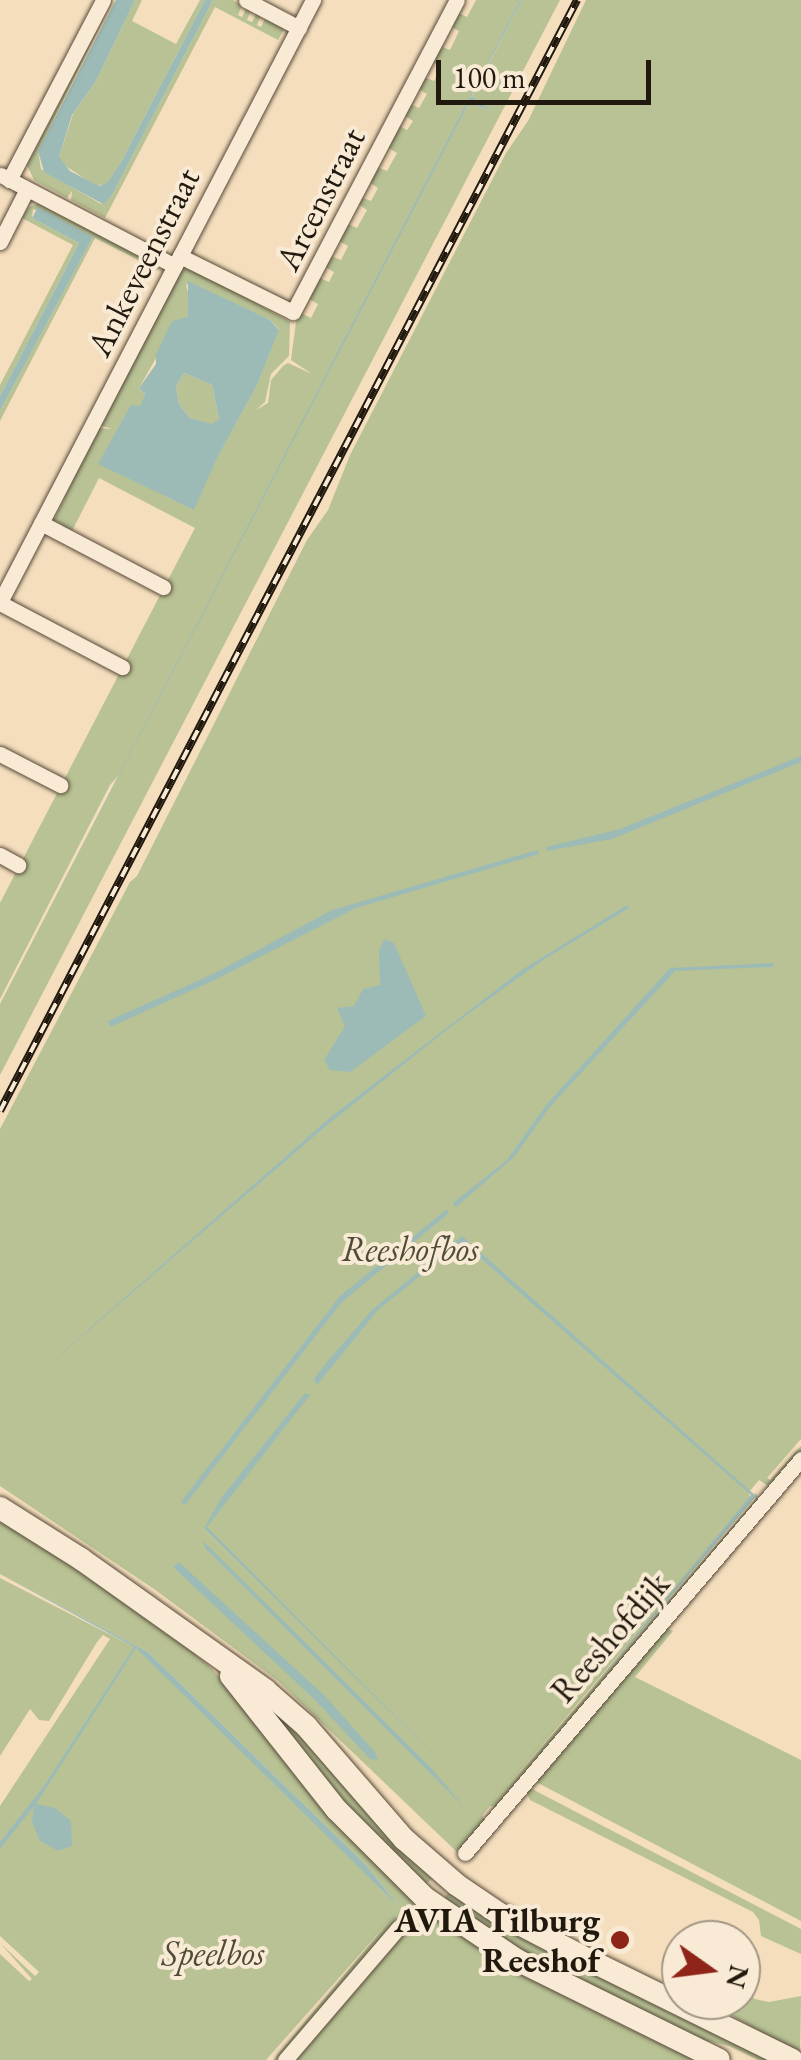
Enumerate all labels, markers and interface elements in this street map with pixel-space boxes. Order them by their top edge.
scale bar [441,40,656,102]
text: 100 m [453,58,526,97]
street label: Arcenstraat [266,121,374,277]
street label: Ankeveenstraat [78,161,208,363]
park label: Reeshofbos [341,1228,479,1270]
street label: Reeshofdijk [542,1563,678,1711]
place label: AVIA Tilburg Reeshof [394,1899,600,1981]
north arrow [661,1920,761,2020]
marker: AVIA Tilburg Reeshof [609,1929,631,1951]
park label: Speelbos [162,1932,264,1974]
text: N [718,1961,758,1992]

